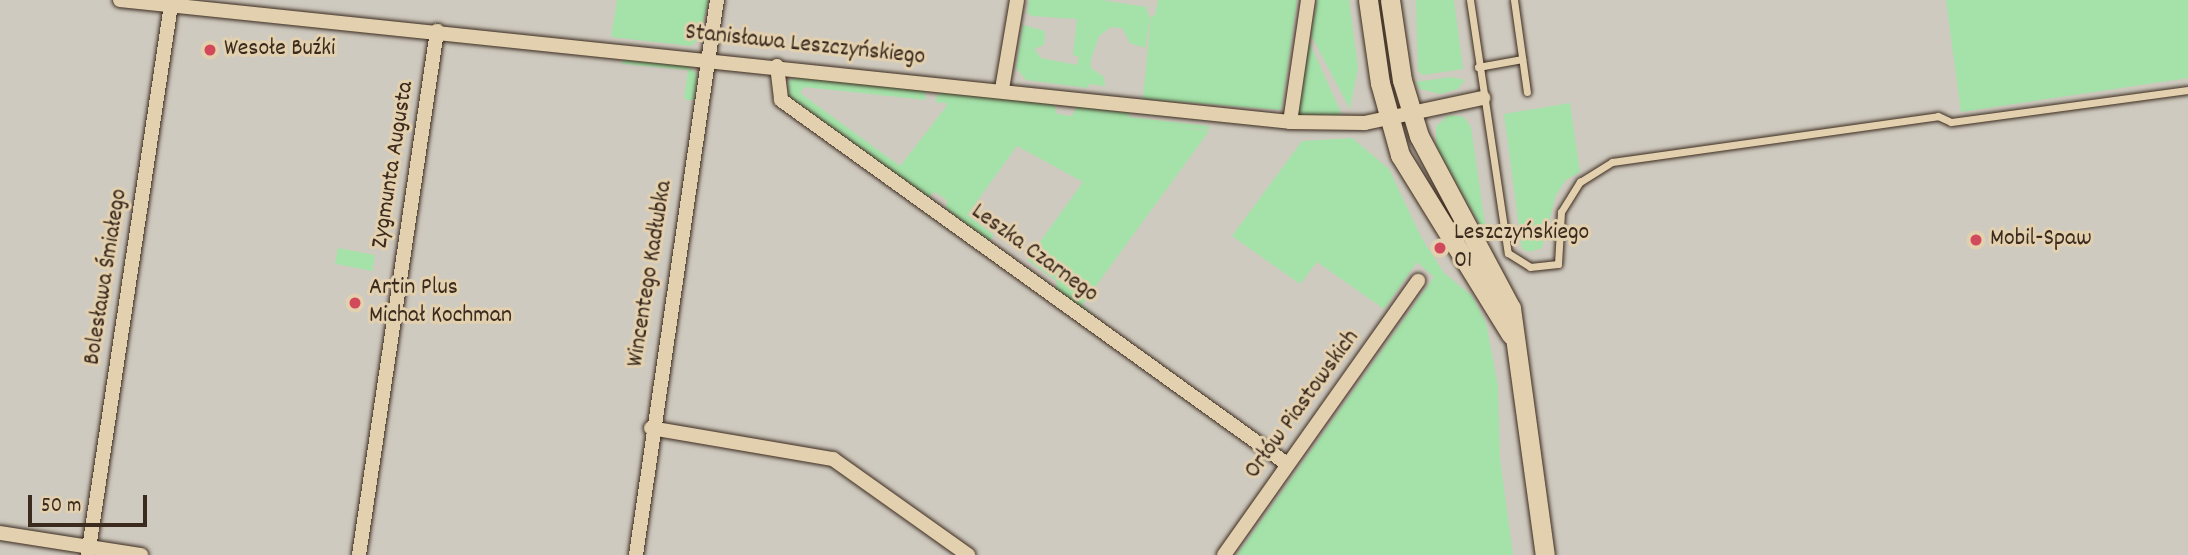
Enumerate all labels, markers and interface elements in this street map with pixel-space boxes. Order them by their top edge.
street label: Stanisława Leszczyńskiego [684,19,926,73]
place label: Wesołe Buźki [224,36,336,64]
marker: Wesołe Buźki [202,42,218,58]
street label: Zygmunta Augusta [367,79,421,251]
street label: Wincentego Kadłubka [622,179,680,369]
street label: Bolesława Śmiałego [79,187,135,367]
street label: Leszka Czarnego [965,198,1103,310]
place label: Leszczyńskiego 01 [1454,220,1589,276]
place label: Mobil-Spaw [1990,226,2092,254]
marker: Mobil-Spaw [1968,232,1984,248]
marker: Leszczyńskiego 01 [1432,240,1448,256]
place label: Artin Plus Michał Kochman [369,275,512,331]
marker: Artin Plus Michał Kochman [347,295,363,311]
street label: Orłów Piastowskich [1239,325,1367,485]
scale bar [32,482,150,526]
text: 50 m [41,492,81,522]

